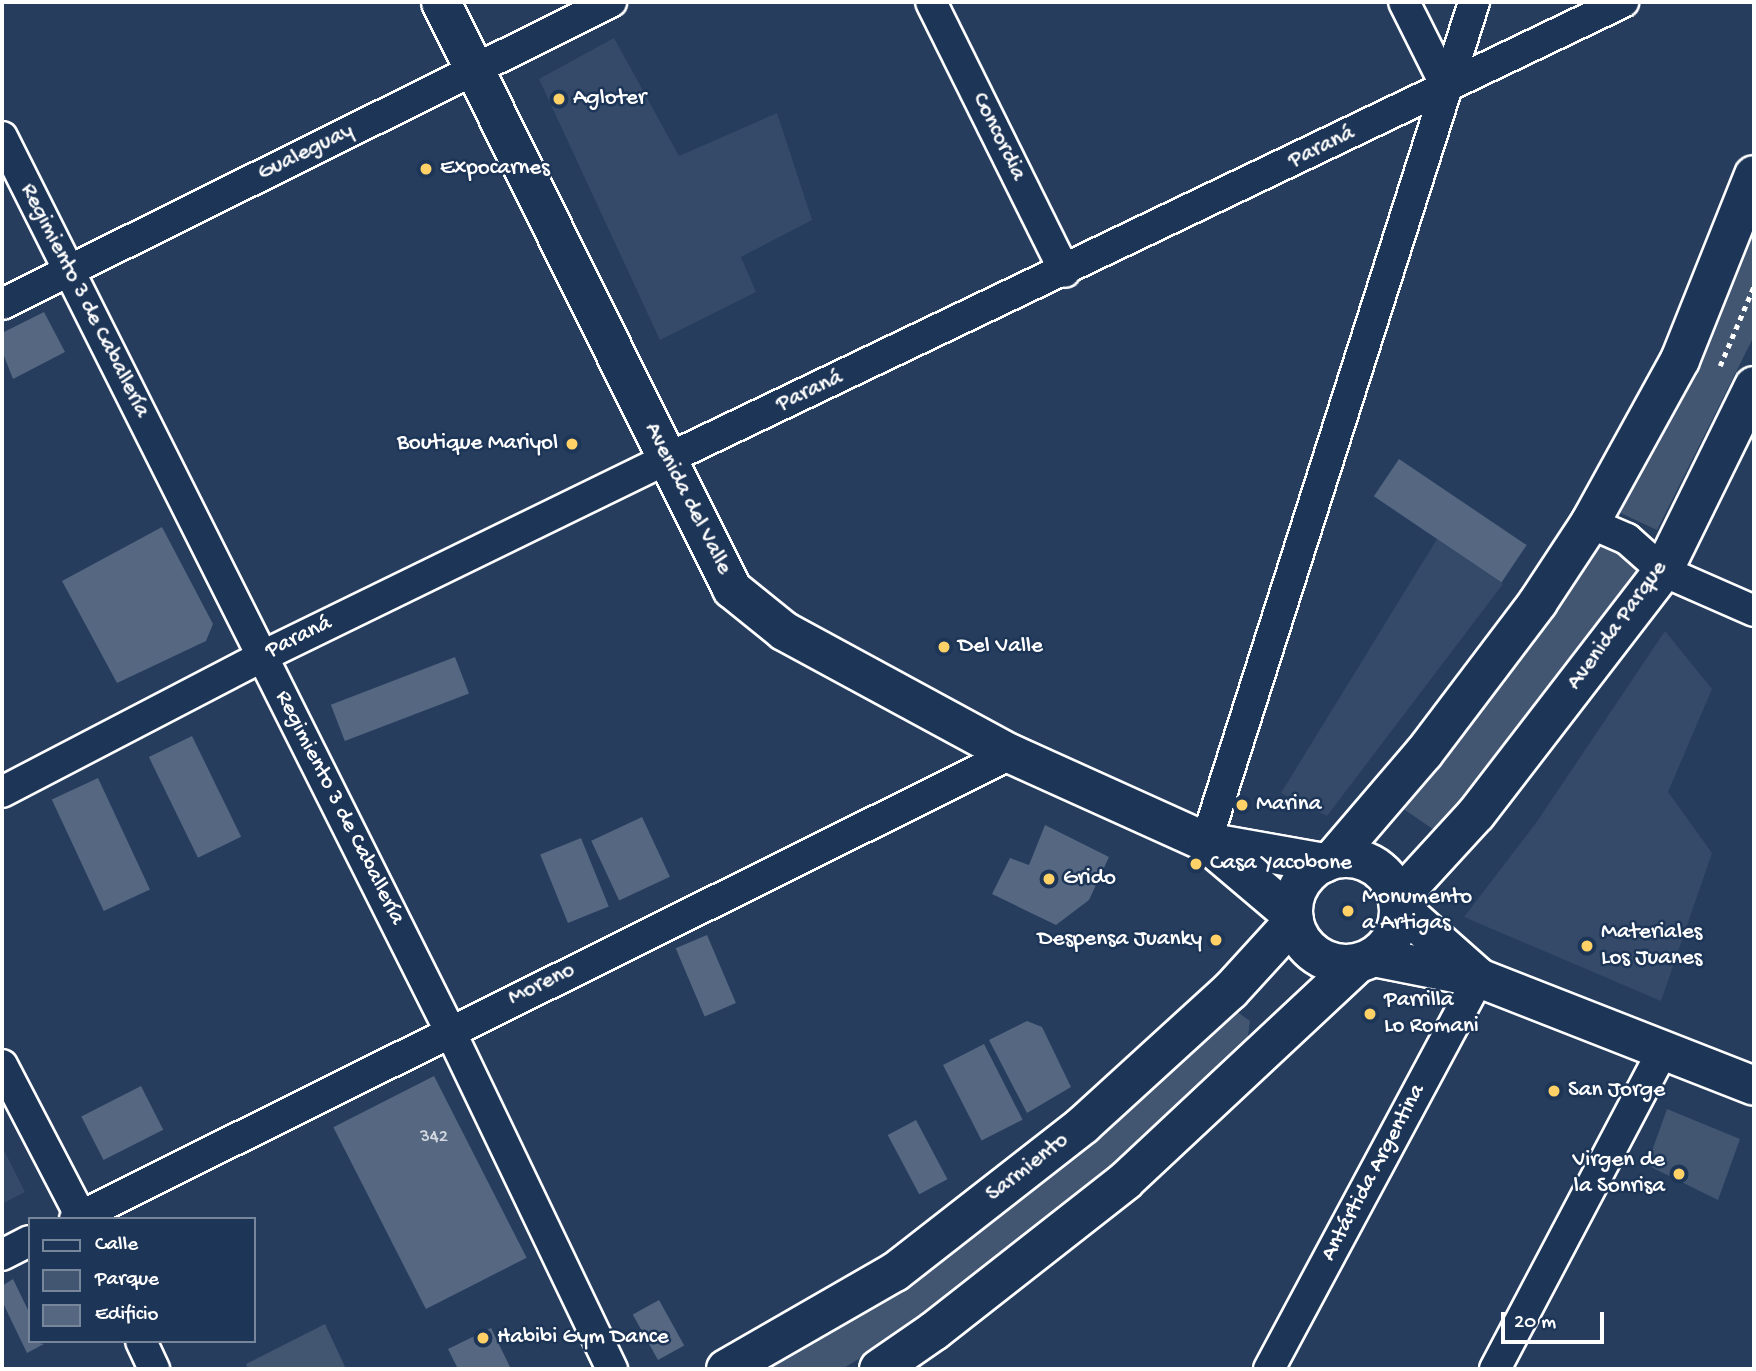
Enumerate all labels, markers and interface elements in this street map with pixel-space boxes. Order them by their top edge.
place label: Agloter [573,85,646,113]
street label: Concordia [965,89,1031,185]
marker: Agloter [551,91,567,107]
street label: Gualeguay [254,118,358,188]
street label: Paraná [1284,120,1360,176]
place label: Expocarnes [440,155,550,183]
marker: Expocarnes [418,161,434,177]
street label: Regimiento 3 de Caballería [13,179,155,423]
street label: Paraná [772,365,848,419]
street label: Avenida del Valle [637,419,737,579]
place label: Boutique Mariyol [397,430,558,458]
marker: Boutique Mariyol [564,436,580,452]
street label: Avenida Parque [1562,556,1674,696]
street label: Paraná [261,610,337,666]
place label: Del Valle [958,633,1043,661]
marker: Del Valle [936,639,952,655]
street label: Regimiento 3 de Caballería [268,686,410,930]
place label: Marina [1256,791,1322,819]
marker: Marina [1234,797,1250,813]
place label: Casa Yacobone [1210,850,1352,878]
marker: Casa Yacobone [1188,856,1204,872]
place label: Grido [1063,865,1116,893]
marker: Grido [1041,871,1057,887]
place label: Monumento a Artigas [1362,884,1472,938]
marker: Monumento a Artigas [1340,903,1356,919]
place label: Materiales Los Juanes [1601,919,1702,973]
place label: Despensa Juanky [1038,926,1202,954]
marker: Despensa Juanky [1208,932,1224,948]
marker: Materiales Los Juanes [1579,938,1595,954]
street label: Moreno [504,957,580,1013]
place label: Parrilla Lo Romani [1384,987,1479,1041]
marker: Parrilla Lo Romani [1362,1006,1378,1022]
place label: San Jorge [1568,1077,1665,1105]
street label: Antártida Argentina [1316,1080,1432,1266]
marker: San Jorge [1546,1083,1562,1099]
house number: 342 [420,1127,448,1149]
street label: Sarmiento [981,1127,1075,1209]
place label: Virgen de la Sonrisa [1572,1147,1665,1201]
marker: Virgen de la Sonrisa [1671,1166,1687,1182]
legend [28,1217,256,1343]
text: Calle [95,1233,138,1258]
text: Parque [95,1268,159,1293]
scale bar [1504,1298,1607,1342]
text: Edificio [95,1303,159,1328]
text: 20 m [1514,1311,1556,1336]
place label: Habibi Gym Dance [497,1324,669,1352]
marker: Habibi Gym Dance [475,1330,491,1346]

